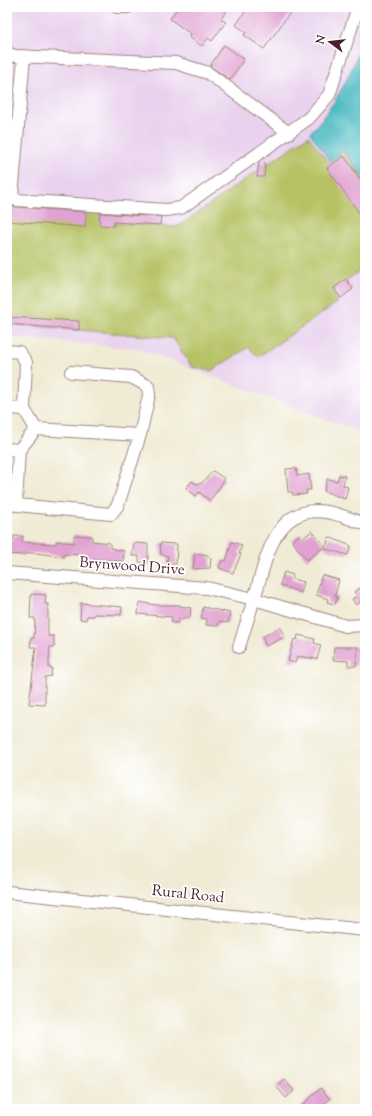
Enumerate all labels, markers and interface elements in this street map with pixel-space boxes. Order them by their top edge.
north arrow [310,22,350,62]
text: N [312,33,330,47]
street label: Brynwood Drive [78,553,186,581]
street label: Rural Road [151,881,226,909]

